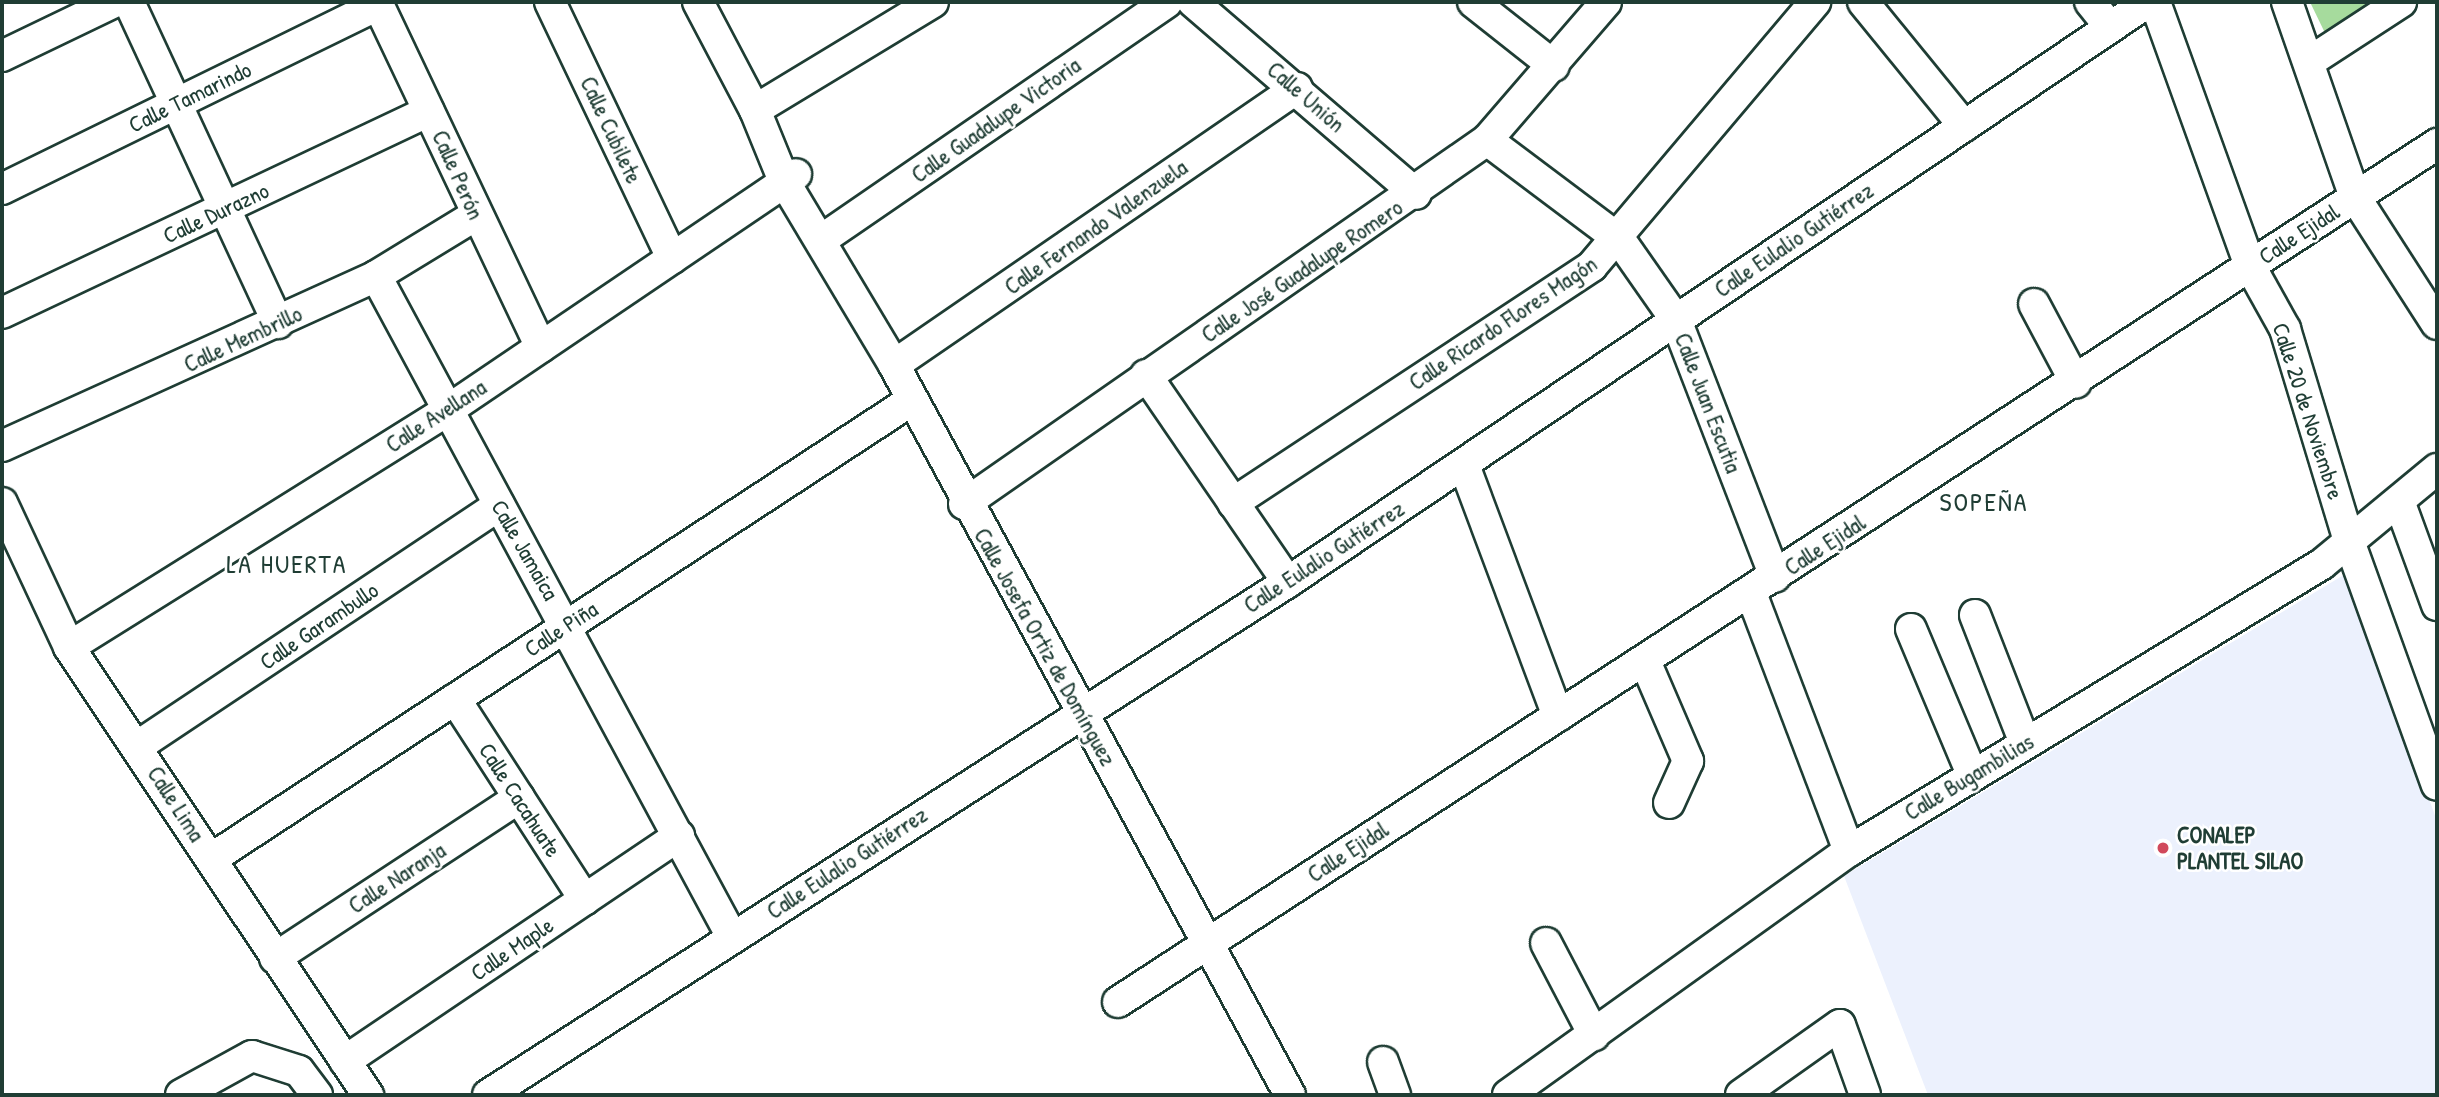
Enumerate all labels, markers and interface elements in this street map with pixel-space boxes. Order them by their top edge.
street label: Calle Guadalupe Victoria [906,51,1086,189]
street label: Calle Tamarindo [124,55,256,139]
street label: Calle Unión [1262,56,1350,138]
street label: Calle Cubilete [574,72,648,188]
street label: Calle Perón [426,126,490,224]
street label: Calle Fernando Valenzuela [999,153,1193,301]
street label: Calle Durazno [159,177,273,249]
street label: Calle Eulalio Gutiérrez [1709,177,1879,303]
street label: Calle José Guadalupe Romero [1196,193,1408,349]
street label: Calle Ejidal [2253,198,2345,270]
street label: Calle Ricardo Flores Magón [1404,250,1602,396]
street label: Calle Membrillo [180,300,306,378]
street label: Calle 20 de Noviembre [2266,319,2350,503]
street label: Calle Juan Escutia [1669,329,1747,477]
street label: Calle Avellana [381,373,491,459]
district label: SOPEÑA [1940,486,2028,518]
street label: Calle Jamaica [485,495,565,605]
street label: Calle Eulalio Gutiérrez [1239,495,1409,619]
street label: Calle Ejidal [1779,509,1871,581]
street label: Calle Josefa Ortiz de Domínguez [968,523,1122,771]
district label: LA HUERTA [228,548,346,580]
street label: Calle Garambullo [254,576,384,676]
street label: Calle Piña [519,595,603,663]
street label: Calle Bugambilias [1900,728,2038,826]
street label: Calle Cacahuate [473,738,567,862]
street label: Calle Lima [141,761,211,847]
street label: Calle Eulalio Gutiérrez [762,801,932,925]
street label: Calle Ejidal [1302,816,1394,888]
place label: CONALEP PLANTEL SILAO [2177,821,2303,875]
street label: Calle Naranja [343,836,451,920]
marker: CONALEP PLANTEL SILAO [2155,840,2171,856]
street label: Calle Maple [465,911,559,987]

